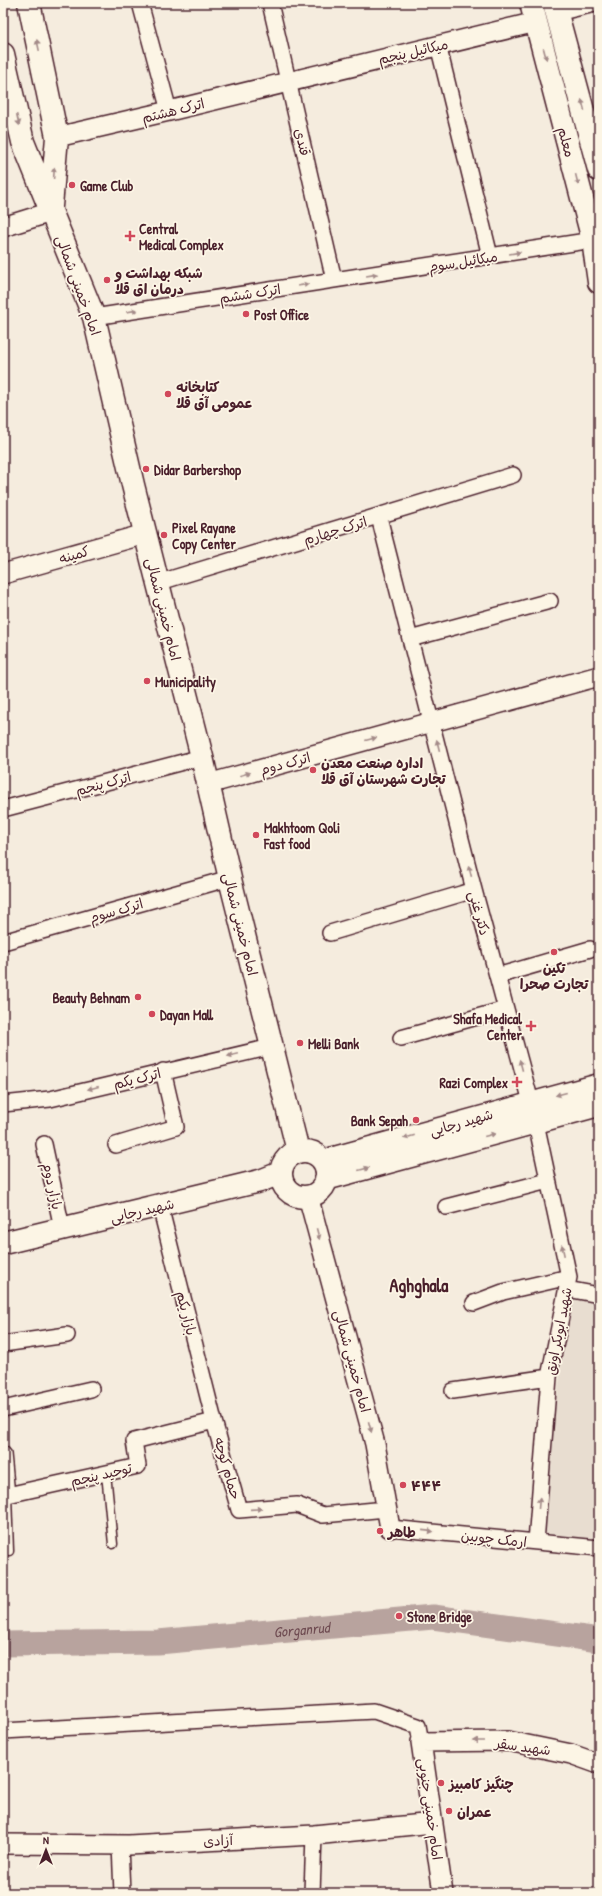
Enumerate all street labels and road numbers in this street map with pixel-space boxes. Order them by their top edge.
street label: میکائیل پنجم [376,34,450,70]
street label: اترک هشتم [140,93,207,129]
street label: معلم [552,125,580,160]
street label: قندی [291,126,315,158]
street label: امام خمینی شمالی [50,232,106,339]
street label: میکائیل سوم [427,246,499,279]
street label: اترک ششم [218,279,282,309]
street label: اترک چهارم [301,511,370,551]
street label: کمینه [57,541,91,567]
street label: امام خمینی شمالی [140,555,186,663]
street label: اترک دوم [258,747,313,781]
street label: اترک پنجم [73,766,133,801]
street label: امام خمینی شمالی [217,870,263,978]
street label: دکتر غنی [465,889,495,937]
street label: اترک سوم [87,893,146,930]
street label: اترک یکم [111,1063,163,1095]
street label: شهید رجایی [427,1104,495,1140]
street label: بازار دوم [37,1161,67,1212]
street label: شهید رجایی [108,1193,176,1227]
street label: شهید ابوبکر اونق [540,1285,576,1377]
street label: بازار یکم [170,1289,202,1338]
street label: امام خمینی شمالی [328,1308,376,1415]
street label: حمام کوچه [208,1435,246,1502]
street label: توحید پنجم [68,1458,135,1492]
street label: ارمک چوبین [460,1525,528,1552]
street label: شهید سقر [493,1733,552,1759]
street label: امام خمینی جنوبی [412,1757,448,1862]
street label: آزادی [203,1830,234,1850]

